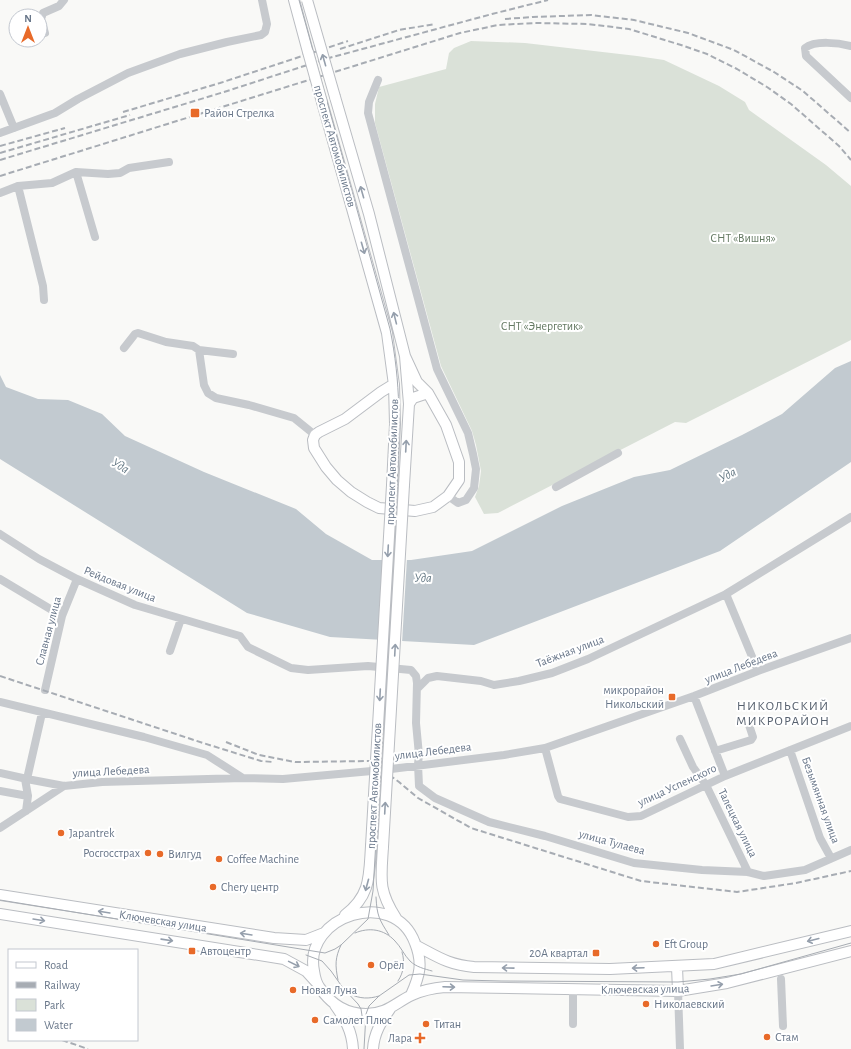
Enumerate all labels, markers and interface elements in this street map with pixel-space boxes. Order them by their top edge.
north arrow [8,8,48,48]
text: N [24,13,32,24]
one-way arrow [320,54,327,67]
street label: проспект Автомобилистов [312,84,358,209]
marker: Район Стрелка [189,107,201,119]
place label: Район Стрелка [204,107,275,119]
one-way arrow [358,186,365,199]
park label: СНТ «Вишня» [710,232,776,244]
one-way arrow [360,241,367,254]
one-way arrow [391,312,399,325]
park label: СНТ «Энергетик» [501,320,584,332]
street label: проспект Автомобилистов [384,398,400,525]
one-way arrow [403,440,410,453]
water label: Уда [109,456,131,477]
water label: Уда [717,465,739,485]
one-way arrow [385,544,392,557]
street label: Рейдовая улица [82,564,158,605]
water label: Уда [414,572,432,585]
street label: Славная улица [33,595,64,667]
street label: Таёжная улица [534,632,606,670]
one-way arrow [391,644,398,657]
street label: улица Лебедева [702,646,780,687]
place label: микрорайон Никольский [603,684,664,710]
one-way arrow [376,688,383,701]
marker: микрорайон Никольский [667,692,677,702]
district label: НИКОЛЬСКИЙ МИКРОРАЙОН [736,699,830,728]
street label: проспект Автомобилистов [365,722,383,849]
street label: улица Лебедева [393,740,473,763]
street label: Безымянная улица [799,755,842,846]
street label: улица Успенского [635,761,719,810]
street label: улица Лебедева [71,763,150,780]
street label: Талецкая улица [715,787,760,860]
one-way arrow [382,802,389,815]
place label: Japantrek [69,827,115,839]
street label: улица Тулаева [576,827,647,858]
marker: Japantrek [56,828,66,838]
place label: Росгосстрах [83,847,141,859]
marker: Росгосстрах [143,848,153,858]
place label: Вилгуд [168,848,202,861]
marker: Вилгуд [155,849,165,859]
place label: Coffee Machine [227,853,299,865]
marker: Coffee Machine [214,854,224,864]
one-way arrow [362,878,370,891]
place label: Chery центр [221,881,279,894]
marker: Chery центр [208,882,218,892]
one-way arrow [98,908,111,916]
street label: Ключевская улица [118,908,208,935]
one-way arrow [32,916,45,924]
one-way arrow [240,930,253,938]
one-way arrow [160,936,173,944]
one-way arrow [807,937,820,945]
place label: Eft Group [664,938,708,950]
marker: Eft Group [651,939,661,949]
place label: Автоцентр [200,945,251,957]
marker: Автоцентр [187,946,197,956]
place label: 20А квартал [529,947,588,959]
marker: 20А квартал [591,948,601,958]
legend [8,949,138,1041]
text: Road [44,959,68,971]
place label: Орёл [379,959,404,971]
marker: Орёл [366,960,376,970]
one-way arrow [288,961,300,968]
one-way arrow [502,964,515,971]
one-way arrow [632,964,645,972]
text: Railway [44,979,80,992]
one-way arrow [710,981,723,989]
street label: Ключевская улица [601,982,690,997]
place label: Новая Луна [301,984,358,997]
one-way arrow [442,984,455,991]
marker: Новая Луна [288,985,298,995]
place label: Николаевский [654,998,725,1010]
text: Park [44,999,65,1011]
marker: Николаевский [641,999,651,1009]
place label: Самолет Плюс [323,1014,392,1026]
marker: Самолет Плюс [310,1015,320,1025]
place label: Титан [434,1018,461,1030]
text: Water [44,1019,73,1031]
marker: Титан [421,1019,431,1029]
place label: Стам [775,1031,799,1043]
place label: Лара [388,1032,413,1044]
marker: Стам [762,1032,772,1042]
marker: Лара [415,1033,425,1043]

